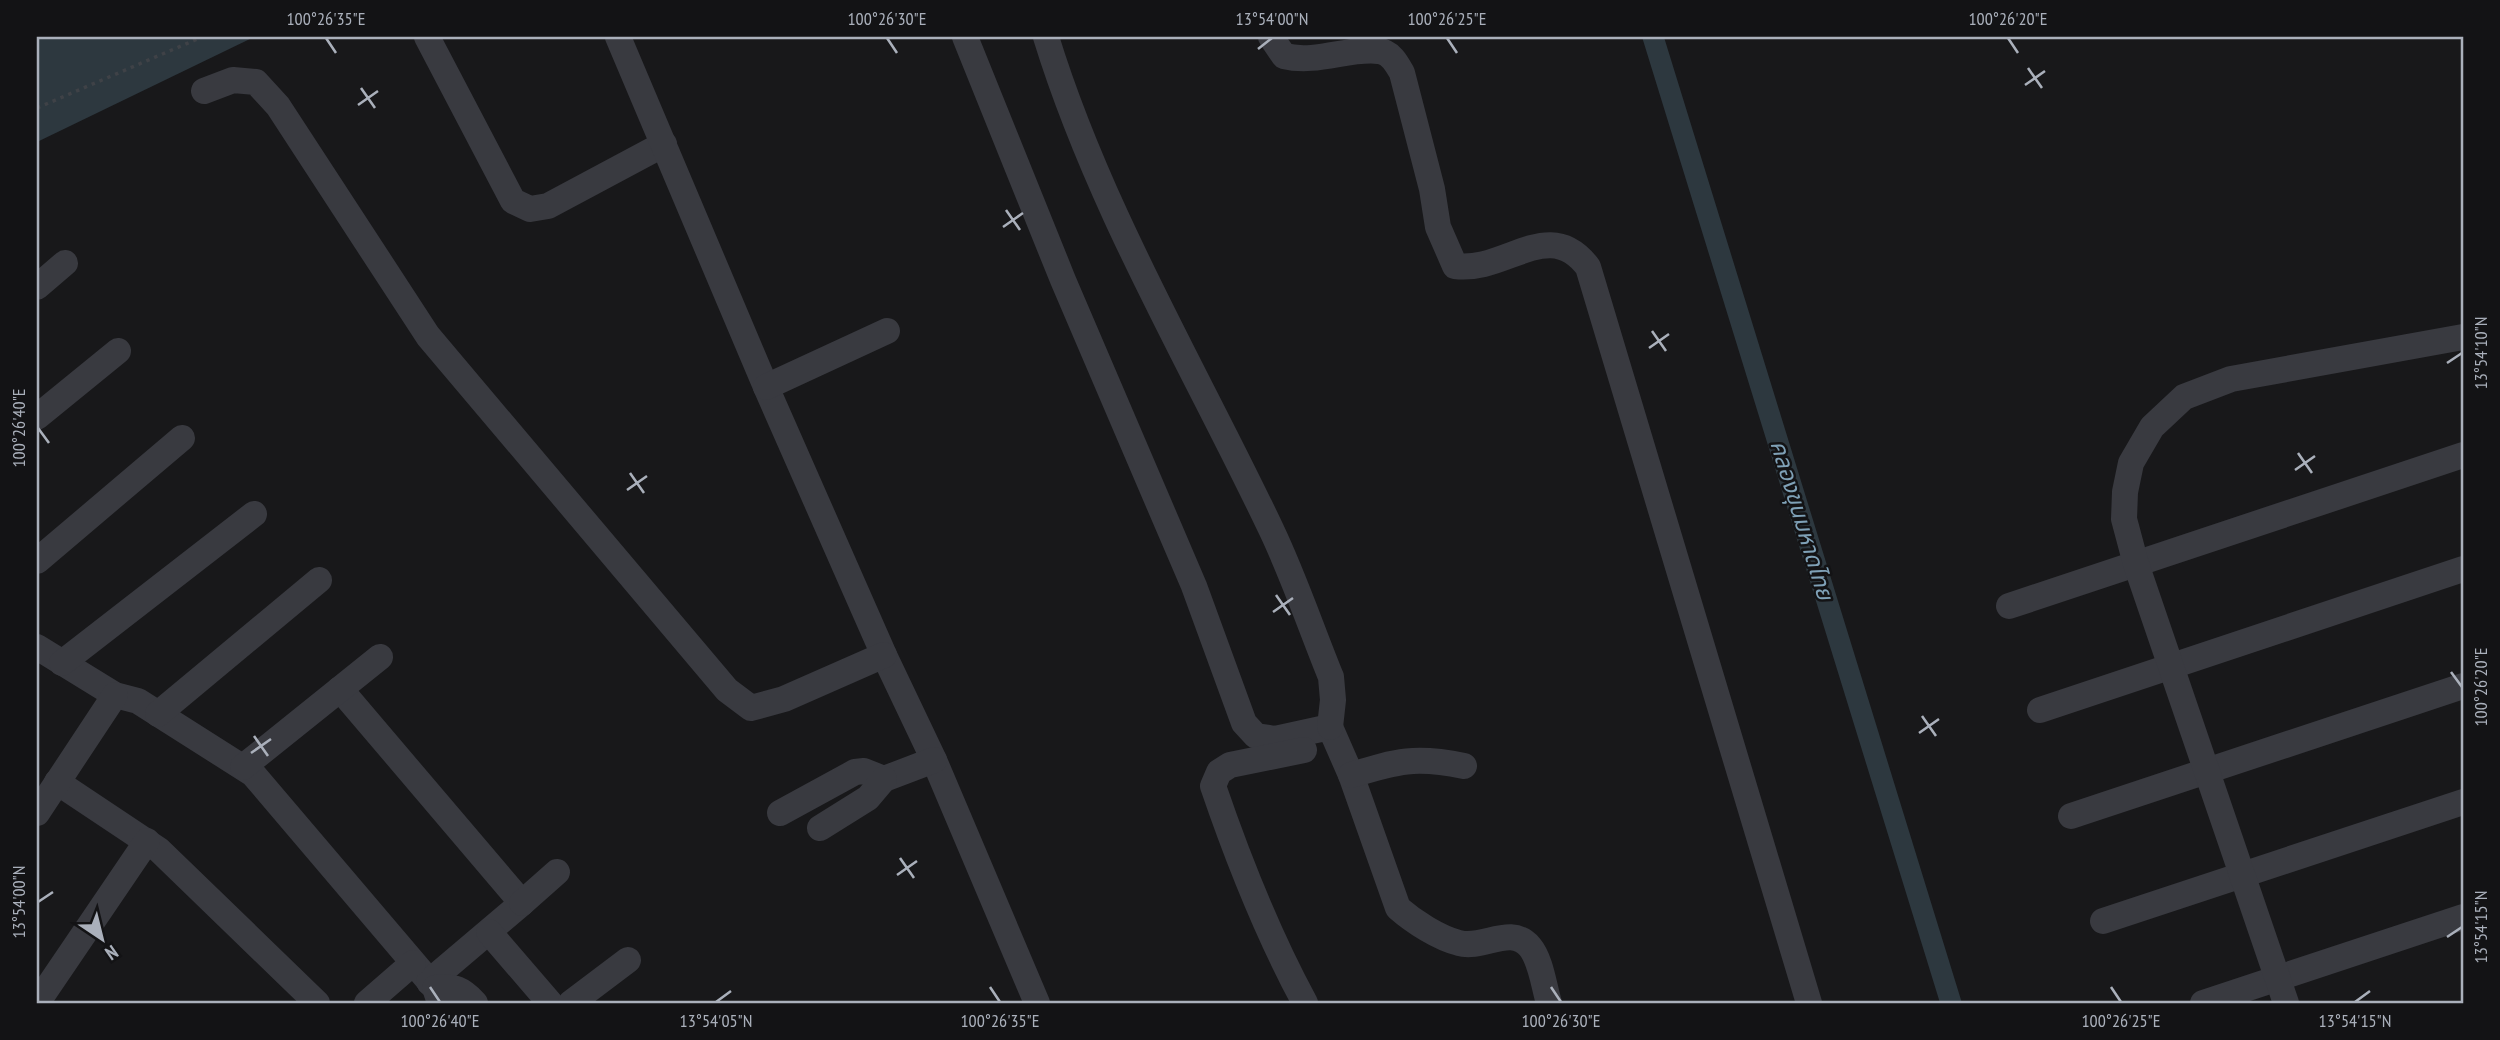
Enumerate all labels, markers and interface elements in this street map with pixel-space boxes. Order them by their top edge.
text: 100°26'35"E [287,7,365,30]
text: 100°26'30"E [848,7,926,30]
text: 13°54'00"N [1236,7,1308,30]
text: 100°26'25"E [1408,7,1486,30]
text: 100°26'20"E [1969,7,2047,30]
text: 13°54'10"N [2469,317,2492,389]
text: 100°26'40"E [7,389,30,467]
water label: คลองขุนมหาดไทย [1764,437,1841,604]
text: 100°26'20"E [2469,648,2492,726]
text: 13°54'00"N [7,866,30,938]
text: 13°54'15"N [2469,891,2492,963]
north arrow [66,904,136,974]
text: N [101,940,123,966]
text: 100°26'40"E [401,1009,479,1032]
text: 13°54'05"N [680,1009,752,1032]
text: 100°26'35"E [961,1009,1039,1032]
text: 100°26'30"E [1522,1009,1600,1032]
text: 100°26'25"E [2082,1009,2160,1032]
text: 13°54'15"N [2319,1009,2391,1032]

